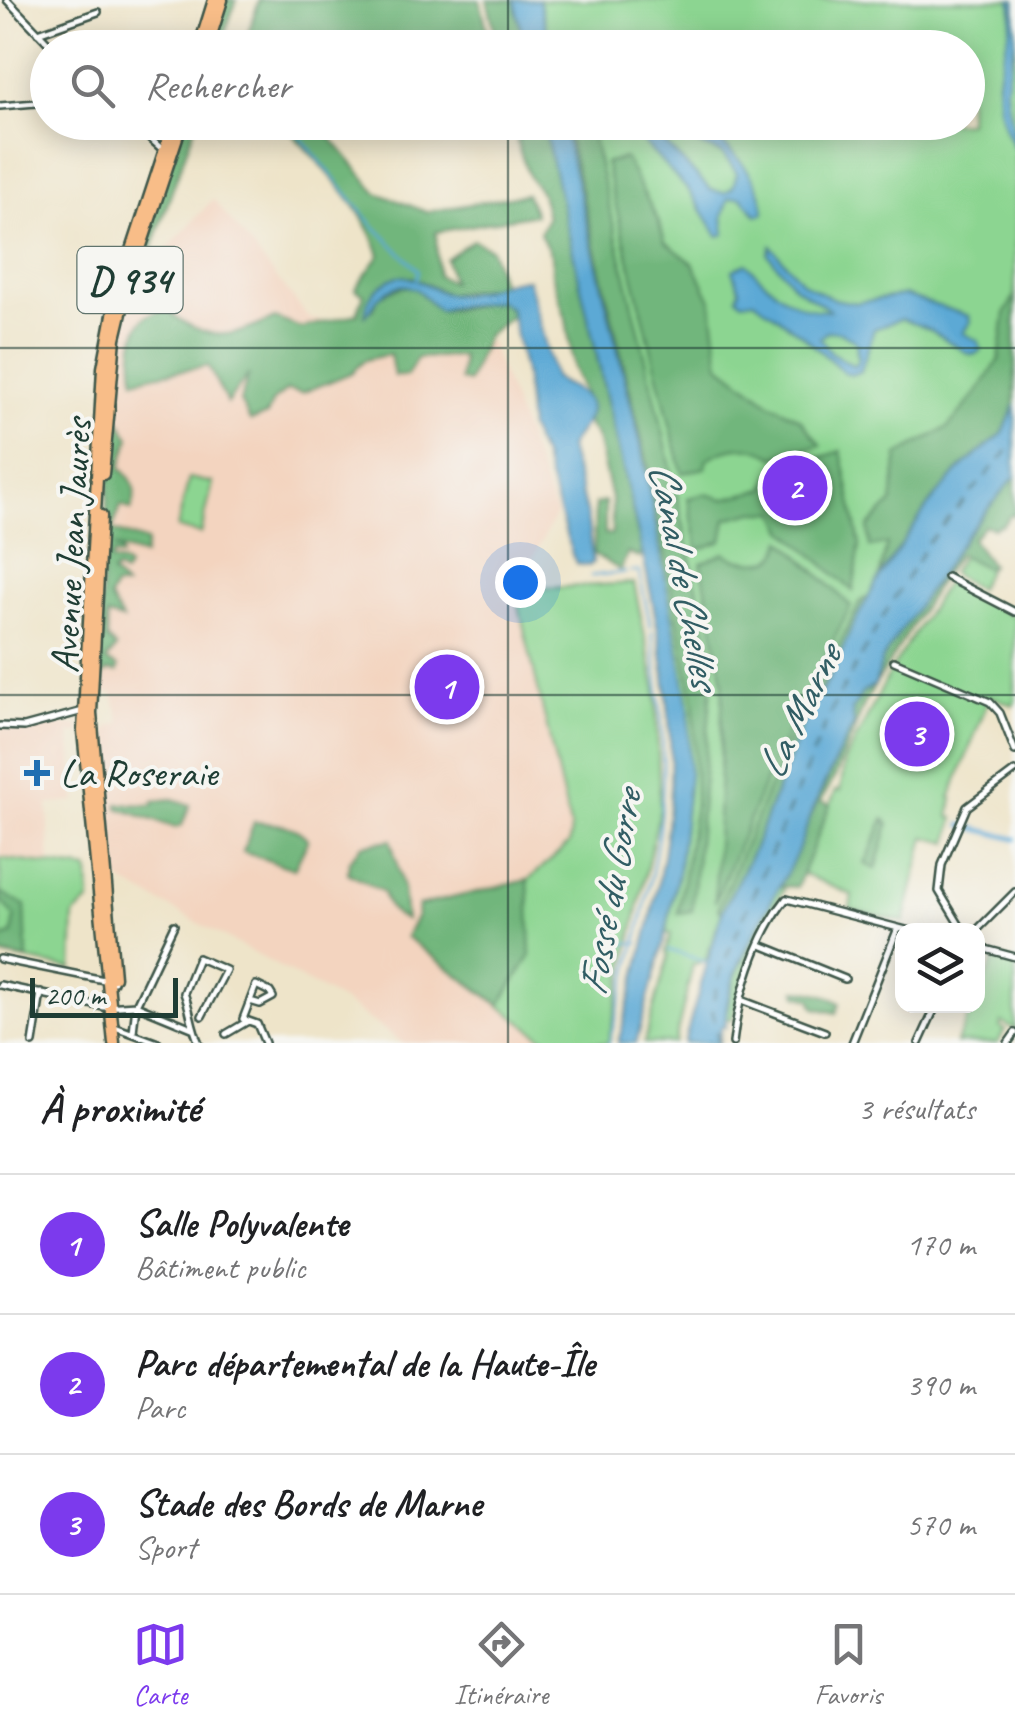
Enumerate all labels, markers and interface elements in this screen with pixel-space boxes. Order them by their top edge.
search box [30,30,985,140]
icon: search [65,58,120,113]
text: Rechercher [145,62,291,109]
road number: D 934 [78,247,182,313]
street label: Avenue Jean Jaurès [39,414,103,674]
pin: 2 [762,450,828,526]
water label: Canal de Chelles [636,459,733,699]
your location [495,557,546,608]
water label: La Marne [744,631,857,787]
pin: 1 [414,650,480,724]
pin: 3 [884,696,950,772]
place label: La Roseraie [60,748,220,798]
marker: La Roseraie [24,760,50,786]
water label: Fossé du Gorre [566,780,655,999]
map controls [895,923,985,1013]
button: layers [895,923,985,1013]
scale bar [30,973,178,1018]
text: 200 m [45,978,105,1013]
text: À proximité [40,1082,200,1135]
text: 3 résultats [858,1088,975,1129]
text: Salle Polyvalente [135,1200,348,1247]
text: 1 [65,1224,80,1265]
text: 170 m [906,1224,975,1265]
text: Bâtiment public [135,1247,306,1288]
text: Parc départemental de la Haute-Île [135,1340,594,1387]
text: 2 [65,1364,80,1405]
text: 390 m [906,1364,975,1405]
text: Parc [135,1387,185,1428]
text: Stade des Bords de Marne [135,1480,481,1527]
text: 3 [65,1504,80,1545]
text: 570 m [906,1504,975,1545]
text: Sport [135,1527,196,1568]
tab: Carte [133,1617,188,1712]
tab: Itinéraire [454,1617,548,1712]
tab: Favoris [814,1617,882,1712]

